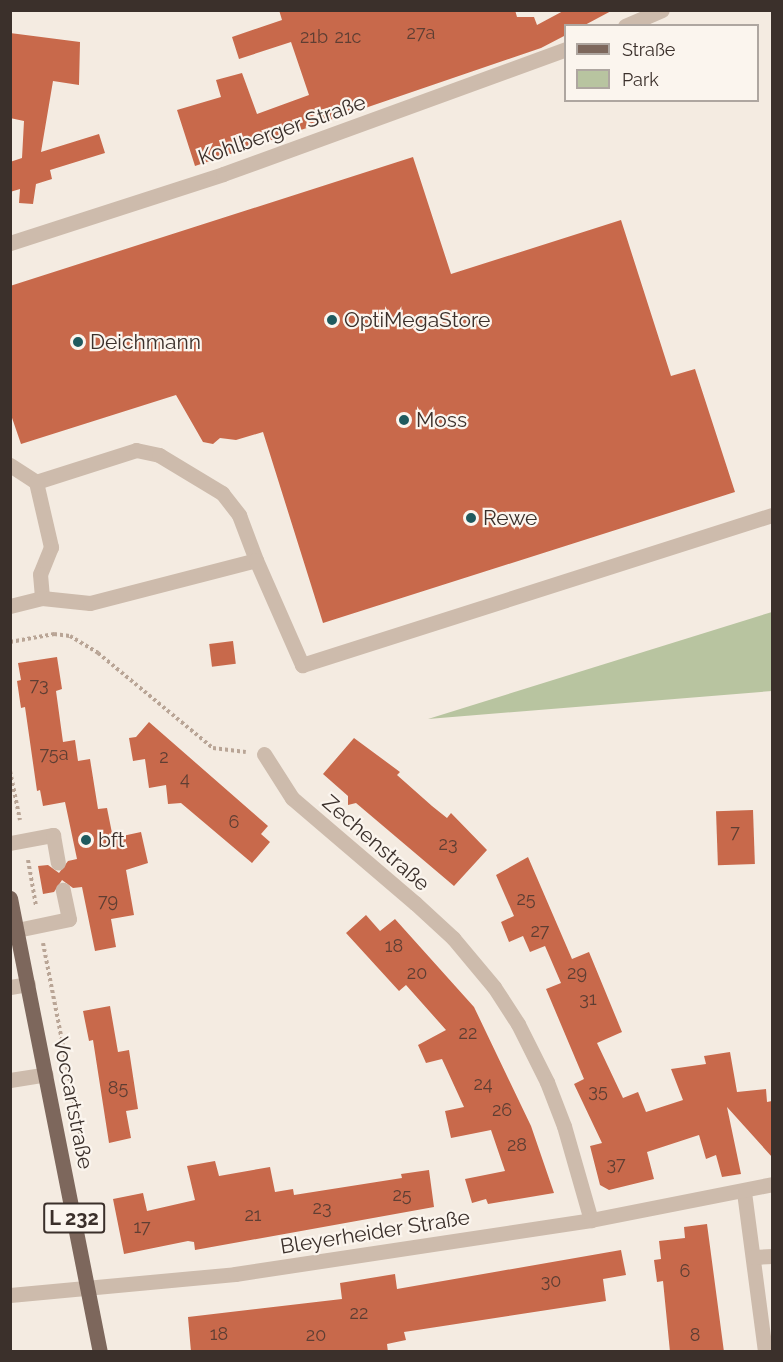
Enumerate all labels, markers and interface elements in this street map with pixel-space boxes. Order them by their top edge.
house number: 27a [407,22,435,44]
legend [564,24,759,102]
house number: 21b [300,26,328,48]
house number: 21c [335,26,361,48]
text: Straße [622,39,675,60]
text: Park [622,69,659,90]
street label: Kohlberger Straße [195,89,369,171]
place label: OptiMegaStore [344,307,490,333]
marker: OptiMegaStore [325,313,339,327]
place label: Deichmann [90,329,201,355]
marker: Deichmann [71,335,85,349]
place label: Moss [416,407,467,433]
marker: Moss [397,413,411,427]
place label: Rewe [483,505,537,531]
marker: Rewe [464,511,478,525]
house number: 73 [29,674,49,696]
house number: 75a [40,743,68,765]
house number: 2 [159,746,169,768]
house number: 4 [180,768,190,790]
street label: Zechenstraße [317,790,435,896]
house number: 6 [229,811,239,833]
house number: 7 [730,821,740,843]
place label: bft [98,827,125,853]
marker: bft [79,833,93,847]
house number: 23 [439,833,457,855]
house number: 25 [516,888,536,910]
house number: 79 [98,890,118,912]
house number: 27 [530,920,550,942]
house number: 18 [385,935,403,957]
house number: 20 [407,962,427,984]
house number: 29 [567,962,587,984]
house number: 31 [579,988,597,1010]
house number: 22 [459,1022,477,1044]
street label: Voccartstraße [48,1035,98,1171]
house number: 24 [473,1073,493,1095]
house number: 85 [108,1077,128,1099]
house number: 35 [588,1080,608,1102]
house number: 26 [492,1099,512,1121]
house number: 28 [507,1134,527,1156]
house number: 37 [606,1153,626,1175]
house number: 25 [392,1184,412,1206]
house number: 23 [313,1197,331,1219]
road number: L 232 [42,1201,106,1235]
house number: 21 [244,1204,262,1226]
street label: Bleyerheider Straße [278,1205,472,1259]
house number: 17 [133,1216,151,1238]
house number: 6 [680,1260,690,1282]
house number: 30 [541,1270,561,1292]
house number: 22 [350,1302,368,1324]
house number: 18 [210,1323,228,1345]
house number: 20 [306,1324,326,1346]
house number: 8 [690,1324,700,1346]

